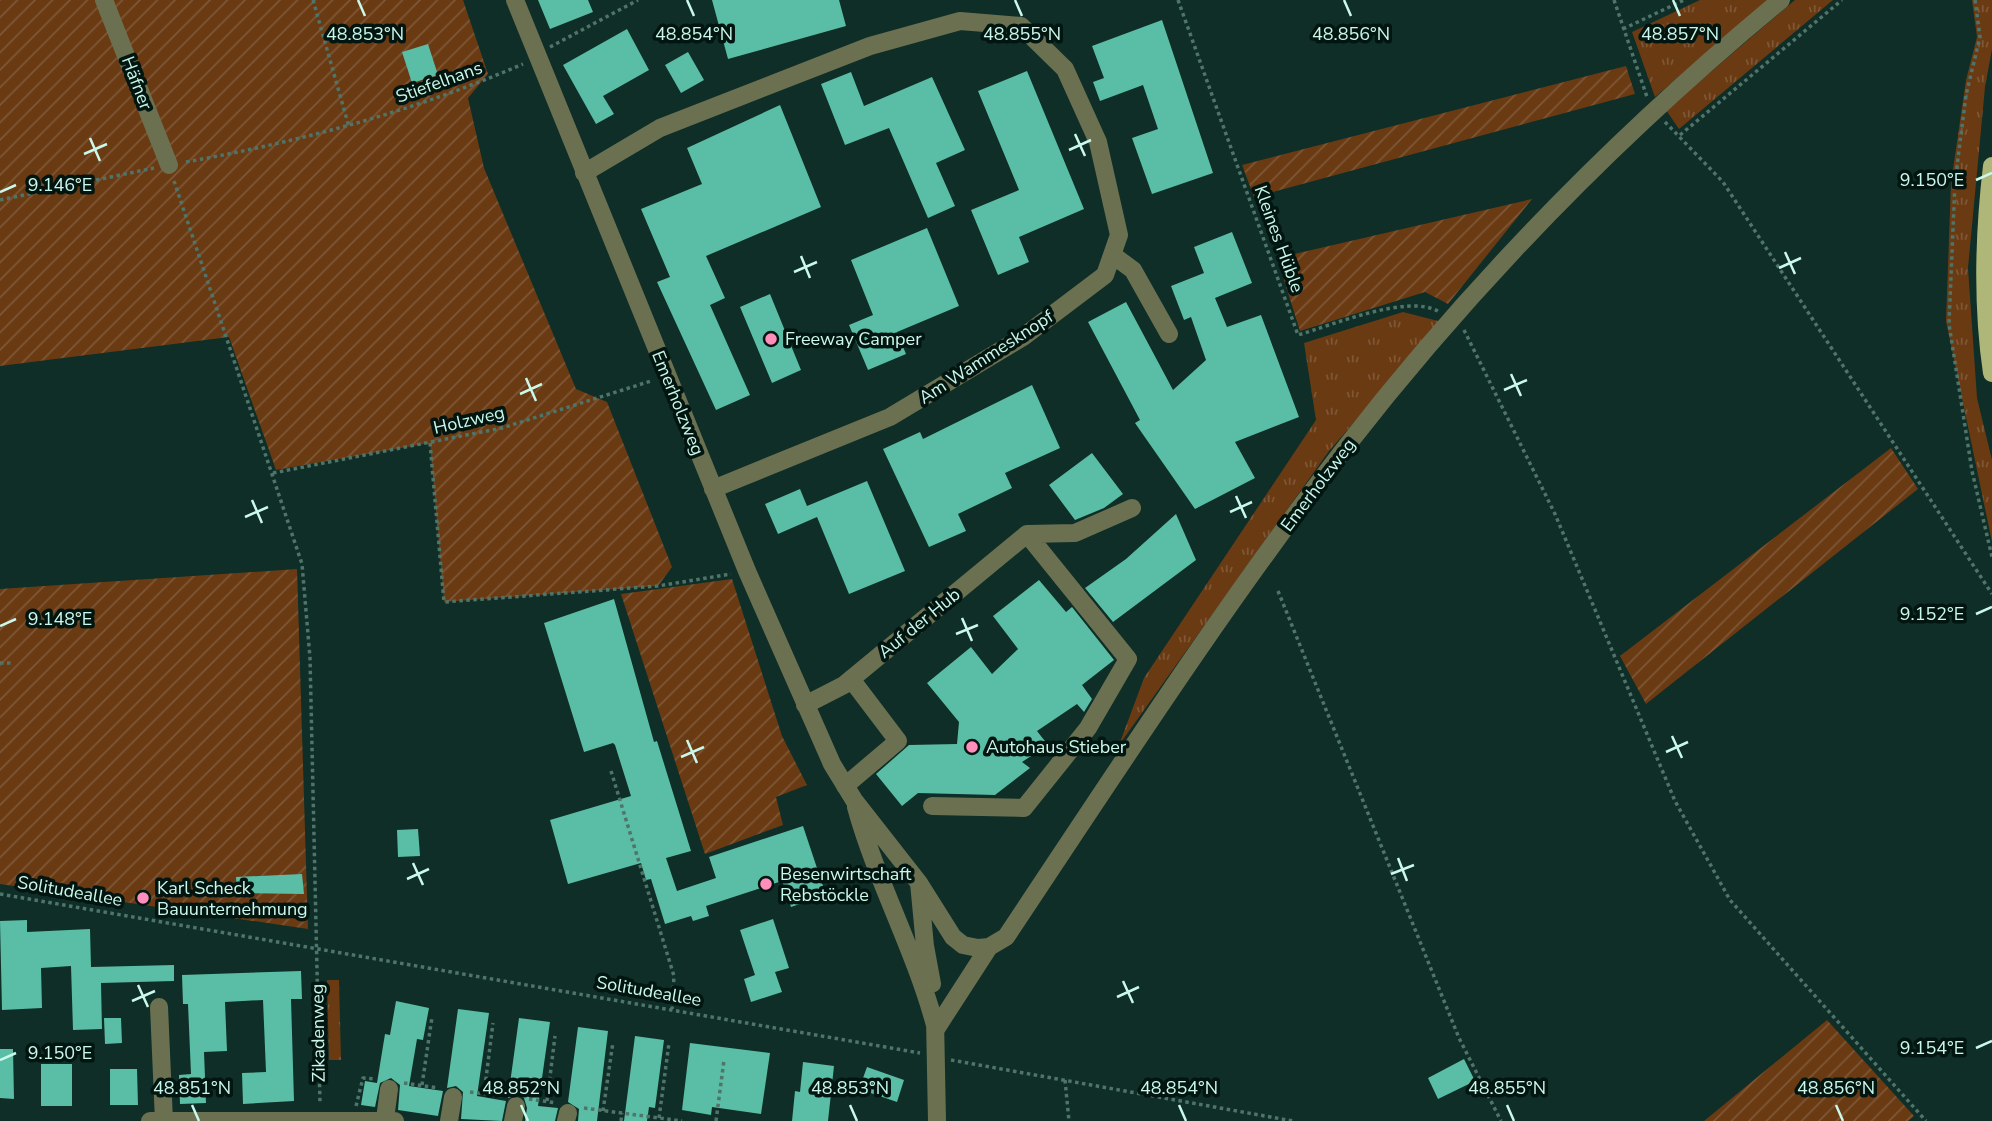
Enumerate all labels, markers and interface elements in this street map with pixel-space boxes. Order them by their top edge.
text: 48.853°N [326,22,404,46]
text: 48.854°N [655,22,733,46]
text: 48.855°N [983,22,1061,46]
text: 48.856°N [1312,22,1390,46]
text: 48.857°N [1641,22,1719,46]
street label: Häfner [116,53,158,114]
street label: Stiefelhans [392,55,486,109]
text: 9.150°E [1900,168,1964,192]
text: 9.146°E [28,173,92,197]
street label: Kleines Hüble [1248,182,1310,296]
street label: Am Wammesknopf [914,304,1059,410]
place label: Freeway Camper [785,327,922,351]
marker: Freeway Camper [763,331,779,347]
street label: Emerholzweg [646,347,710,459]
street label: Holzweg [431,400,507,440]
street label: Emerholzweg [1275,434,1361,536]
street label: Auf der Hub [873,582,965,664]
text: 9.152°E [1900,602,1964,626]
text: 9.148°E [28,607,92,631]
place label: Autohaus Stieber [986,735,1127,759]
marker: Autohaus Stieber [964,739,980,755]
place label: Besenwirtschaft Rebstöckle [780,862,912,907]
street label: Solitudeallee [16,870,124,912]
place label: Karl Scheck Bauunternehmung [157,876,308,921]
marker: Besenwirtschaft Rebstöckle [758,876,774,892]
marker: Karl Scheck Bauunternehmung [135,890,151,906]
street label: Solitudeallee [595,970,703,1012]
street label: Zikadenweg [305,984,331,1082]
text: 9.154°E [1900,1036,1964,1060]
text: 9.150°E [28,1041,92,1065]
text: 48.851°N [153,1076,231,1100]
text: 48.852°N [482,1076,560,1100]
text: 48.853°N [811,1076,889,1100]
text: 48.854°N [1140,1076,1218,1100]
text: 48.855°N [1468,1076,1546,1100]
text: 48.856°N [1797,1076,1875,1100]

